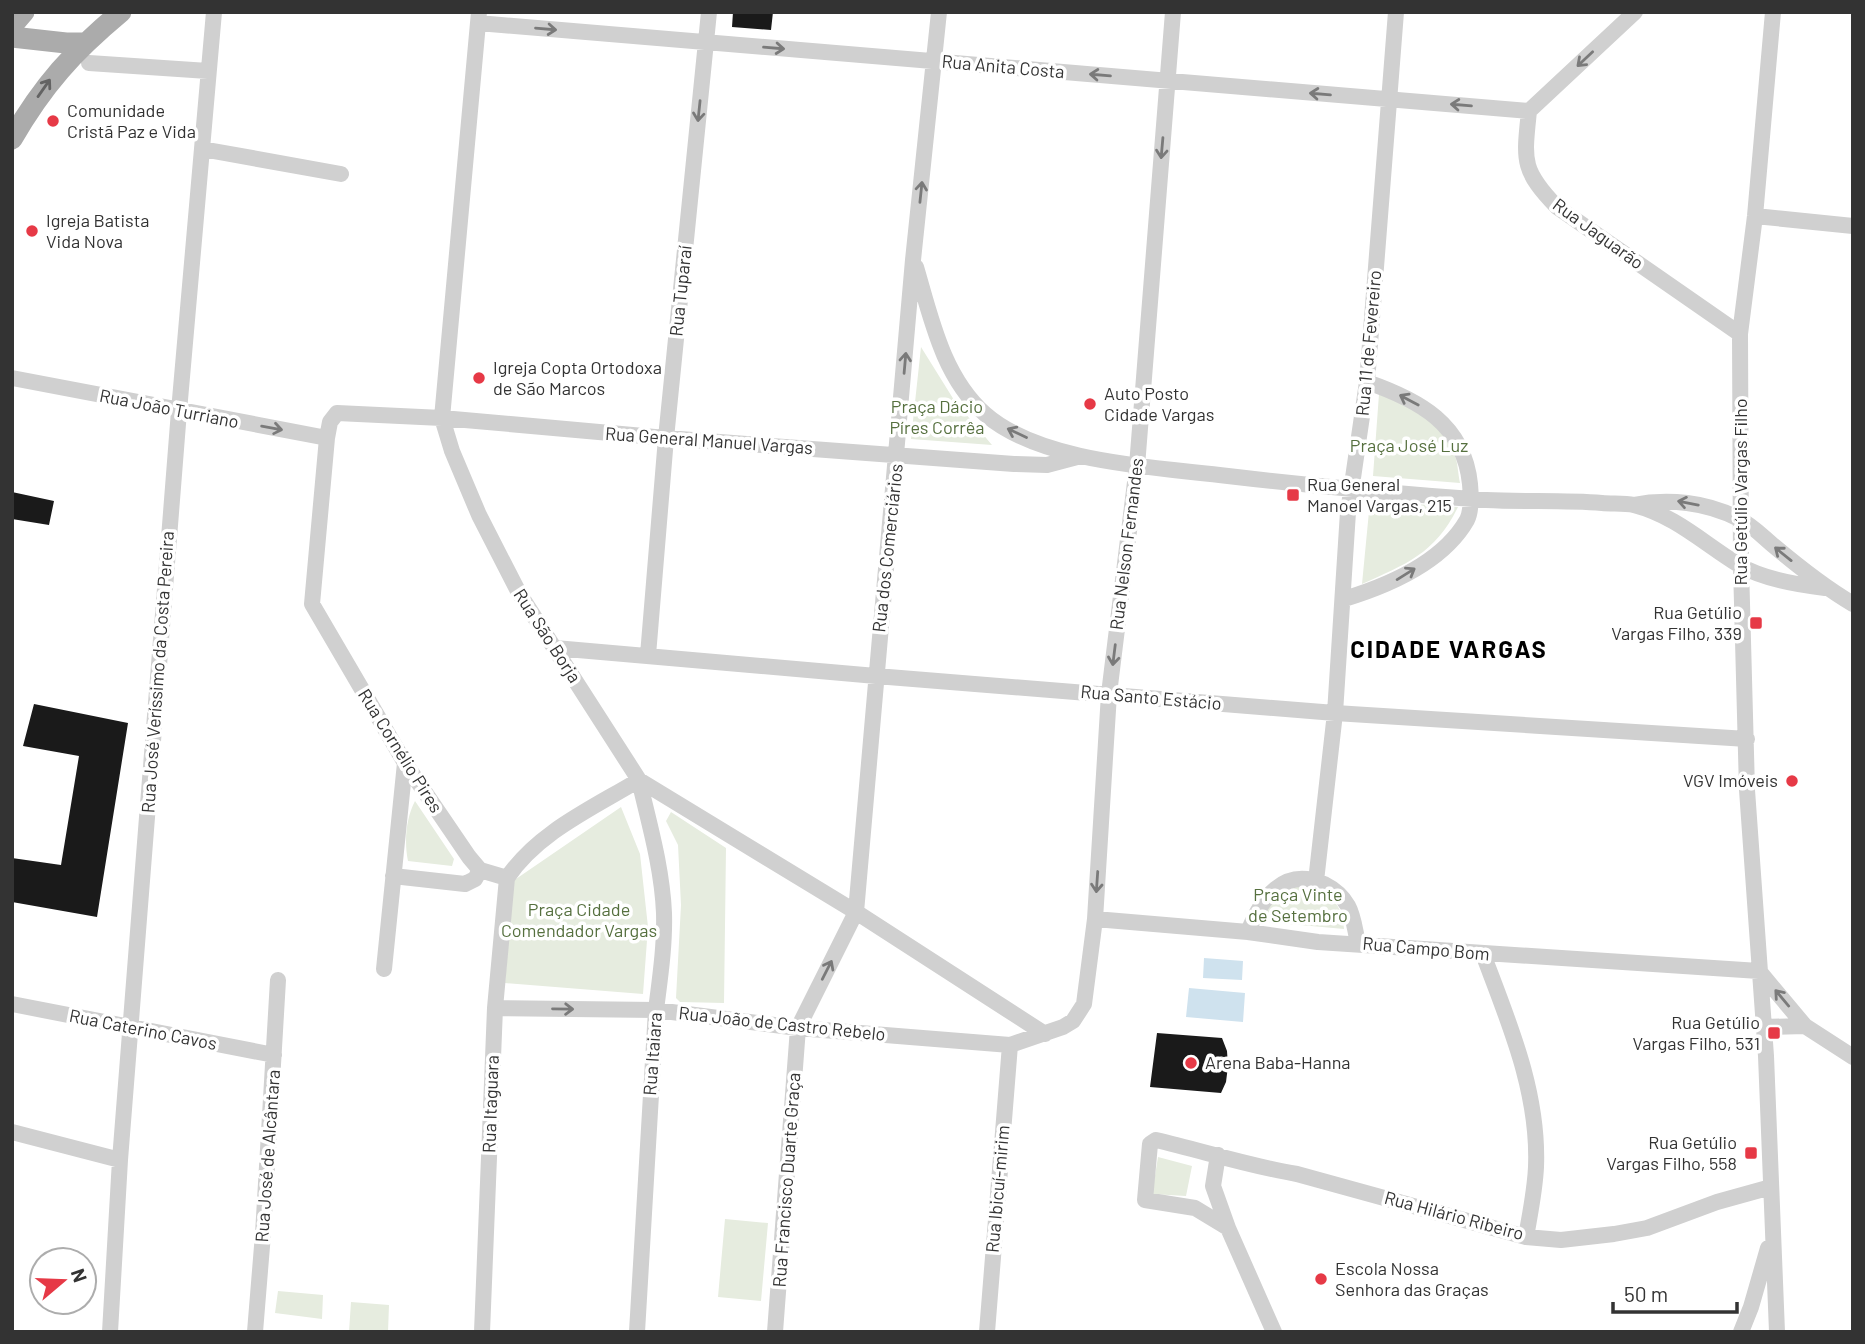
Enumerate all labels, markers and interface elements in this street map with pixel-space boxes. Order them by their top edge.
one-way arrow [534,23,556,36]
one-way arrow [762,42,785,55]
street label: Rua Anita Costa [941,50,1065,82]
one-way arrow [1577,50,1594,67]
one-way arrow [1089,68,1111,81]
one-way arrow [37,79,51,98]
one-way arrow [1309,87,1332,100]
one-way arrow [1450,98,1473,111]
place label: Comunidade Cristã Paz e Vida [67,99,196,142]
one-way arrow [692,99,705,122]
marker: Comunidade Cristã Paz e Vida [45,113,61,129]
one-way arrow [1155,136,1168,159]
one-way arrow [914,181,927,203]
street label: Rua Jaguarão [1549,193,1648,274]
place label: Igreja Batista Vida Nova [46,209,149,252]
marker: Igreja Batista Vida Nova [24,223,40,239]
street label: Rua Tuparaí [664,244,696,337]
street label: Rua 11 de Fevereiro [1351,269,1385,417]
one-way arrow [899,352,912,374]
place label: Igreja Copta Ortodoxa de São Marcos [493,356,662,399]
marker: Igreja Copta Ortodoxa de São Marcos [471,370,487,386]
place label: Auto Posto Cidade Vargas [1104,382,1214,425]
street label: Rua João Turriano [98,384,241,432]
one-way arrow [1400,393,1420,407]
park label: Praça Dácio Píres Corrêa [889,395,985,438]
marker: Auto Posto Cidade Vargas [1082,396,1098,412]
street label: Rua Getúlio Vargas Filho [1729,398,1751,586]
one-way arrow [260,422,283,435]
street label: Rua General Manuel Vargas [604,422,814,458]
one-way arrow [1007,426,1028,439]
park label: Praça José Luz [1350,434,1468,456]
street label: Rua Nelson Fernandes [1105,457,1147,631]
street label: Rua dos Comerciários [867,462,907,633]
place label: Rua General Manoel Vargas, 215 [1307,473,1452,516]
marker: Rua General Manoel Vargas, 215 [1285,487,1301,503]
one-way arrow [1677,496,1700,510]
street label: Rua José Veríssimo da Costa Pereira [136,530,178,814]
one-way arrow [1775,546,1793,562]
one-way arrow [1396,566,1416,580]
street label: Rua São Borja [509,584,586,687]
place label: Rua Getúlio Vargas Filho, 339 [1611,601,1742,644]
marker: Rua Getúlio Vargas Filho, 339 [1748,615,1764,631]
district label: CIDADE VARGAS [1350,634,1548,663]
one-way arrow [1107,643,1120,666]
street label: Rua Santo Estácio [1080,680,1222,714]
street label: Rua Cornélio Pires [354,684,448,816]
place label: VGV Imóveis [1683,769,1778,791]
marker: VGV Imóveis [1784,773,1800,789]
one-way arrow [1090,870,1103,892]
park label: Praça Vinte de Setembro [1248,883,1348,926]
park label: Praça Cidade Comendador Vargas [501,898,657,941]
street label: Rua Campo Bom [1362,931,1491,965]
one-way arrow [820,960,834,981]
one-way arrow [1774,990,1790,1008]
street label: Rua João de Castro Rebelo [678,1001,887,1045]
one-way arrow [551,1002,574,1015]
street label: Rua Caterino Cavos [67,1004,219,1054]
place label: Rua Getúlio Vargas Filho, 531 [1632,1011,1760,1054]
street label: Rua Itaiara [638,1012,666,1096]
marker: Rua Getúlio Vargas Filho, 531 [1766,1025,1782,1041]
place label: Arena Baba-Hanna [1205,1051,1351,1073]
street label: Rua Itaguara [477,1055,503,1153]
marker: Arena Baba-Hanna [1183,1055,1199,1071]
street label: Rua José de Alcântara [250,1069,284,1243]
street label: Rua Francisco Duarte Graça [768,1072,804,1288]
street label: Rua Ibicuí-mirim [980,1124,1014,1254]
place label: Rua Getúlio Vargas Filho, 558 [1606,1131,1737,1174]
marker: Rua Getúlio Vargas Filho, 558 [1743,1145,1759,1161]
street label: Rua Hilário Ribeiro [1382,1186,1526,1244]
north arrow [28,1246,98,1316]
place label: Escola Nossa Senhora das Graças [1335,1257,1489,1300]
text: N [67,1266,92,1285]
scale bar [1613,1270,1737,1314]
marker: Escola Nossa Senhora das Graças [1313,1271,1329,1287]
text: 50 m [1624,1281,1668,1306]

